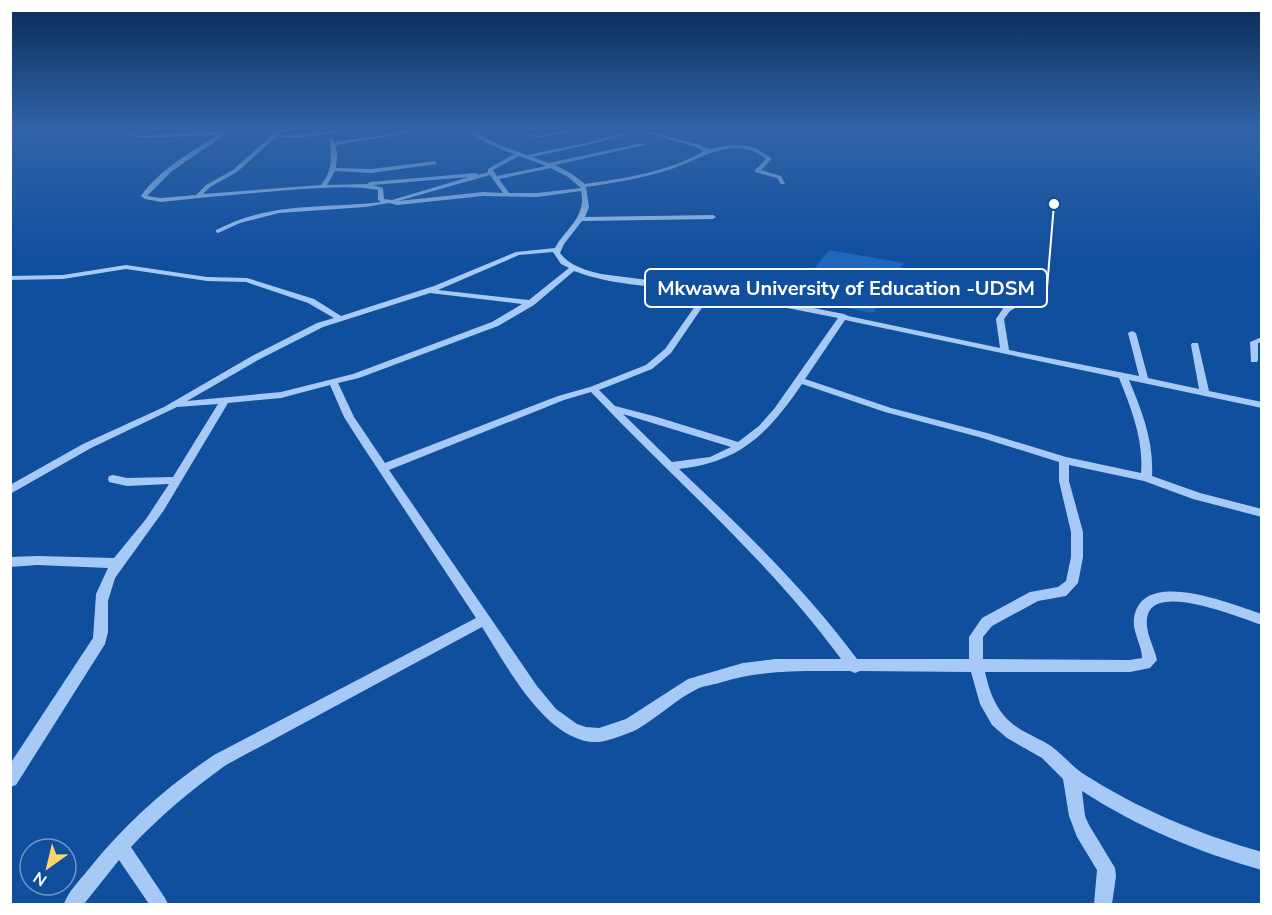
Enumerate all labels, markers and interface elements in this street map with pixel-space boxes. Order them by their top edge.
callout: Mkwawa University of Education -UDSM [645,269,1047,307]
text: Mkwawa University of Education -UDSM [657,275,1035,302]
north arrow [18,837,78,897]
text: N [29,866,51,891]

